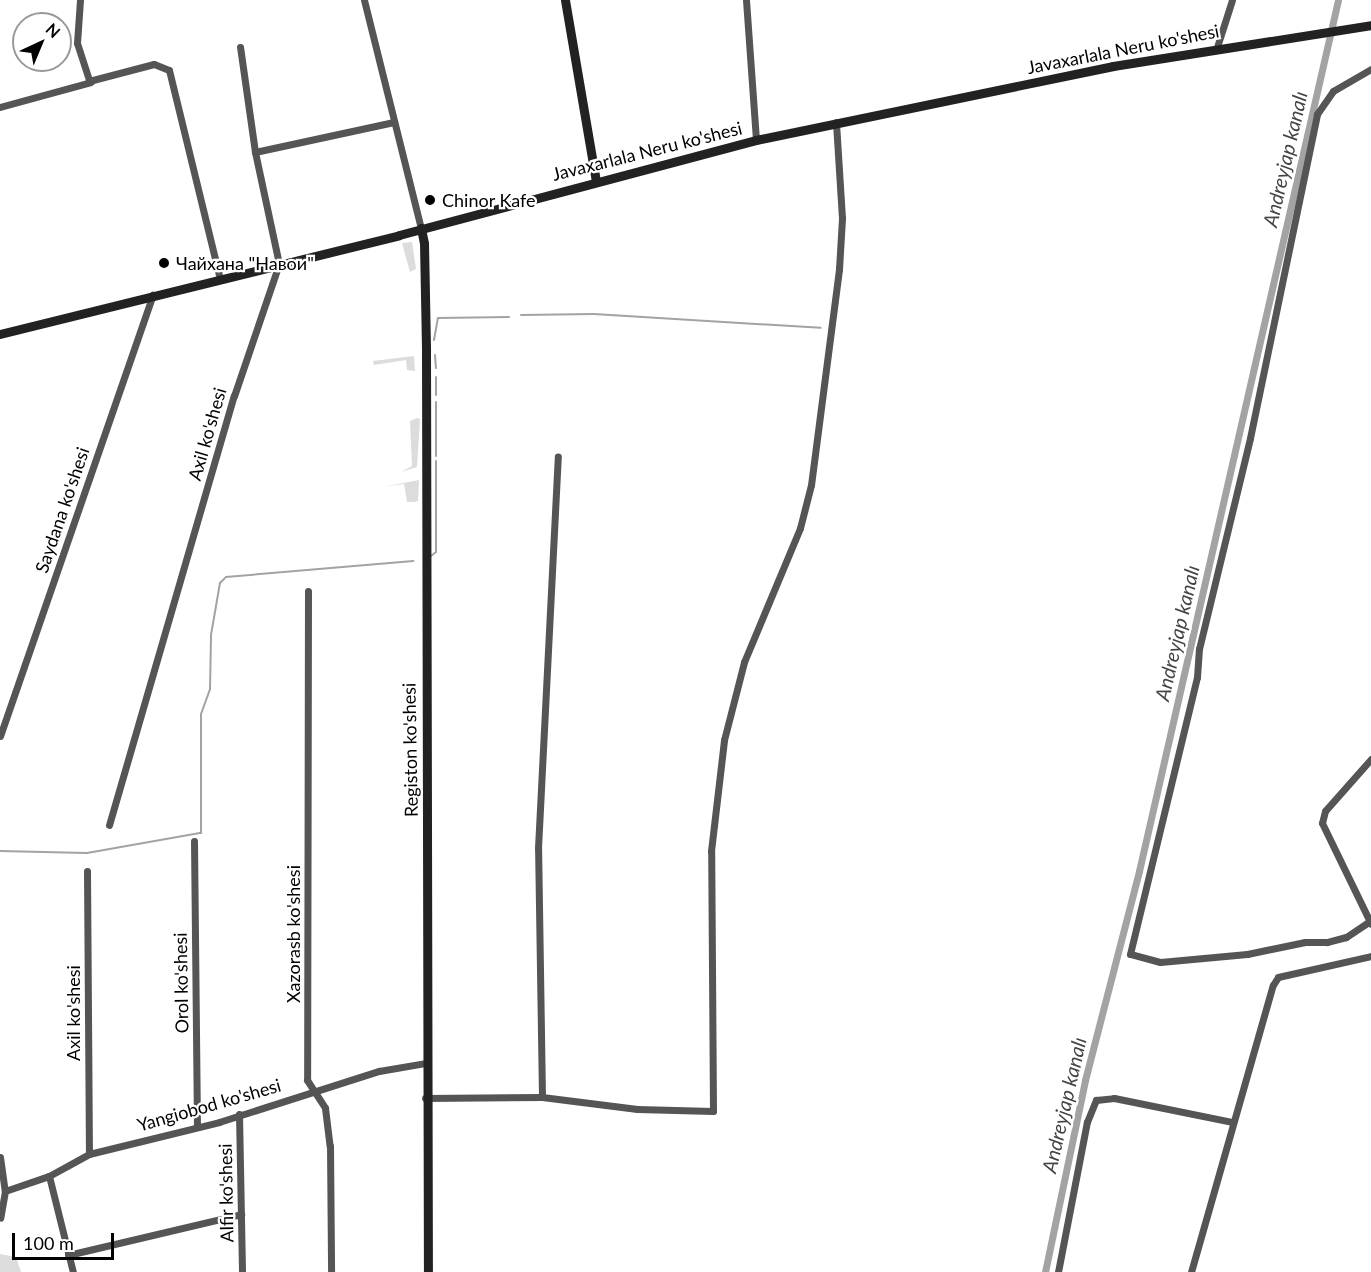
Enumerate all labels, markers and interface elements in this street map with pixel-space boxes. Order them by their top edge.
north arrow [12,12,72,72]
text: N [42,19,64,41]
street label: Javaxarlala Neru ko'shesi [1025,20,1221,78]
water label: Andreyjap kanalı [1258,89,1312,229]
street label: Javaxarlala Neru ko'shesi [550,117,744,185]
place label: Chinor Kafe [442,189,536,211]
marker: Chinor Kafe [423,193,437,207]
place label: Чайхана "Навои" [176,252,314,274]
marker: Чайхана "Навои" [157,256,171,270]
street label: Axil ko'shesi [183,385,231,483]
street label: Saydana ko'shesi [30,444,94,576]
water label: Andreyjap kanalı [1150,563,1204,703]
street label: Registon ko'shesi [398,683,422,817]
street label: Xazorasb ko'shesi [282,865,304,1003]
street label: Orol ko'shesi [169,932,193,1034]
street label: Axil ko'shesi [62,965,84,1061]
water label: Andreyjap kanalı [1037,1035,1091,1175]
street label: Yangiobod ko'shesi [135,1074,283,1136]
street label: Alfir ko'shesi [214,1143,238,1243]
scale bar [15,1221,117,1259]
text: 100 m [23,1232,74,1254]

